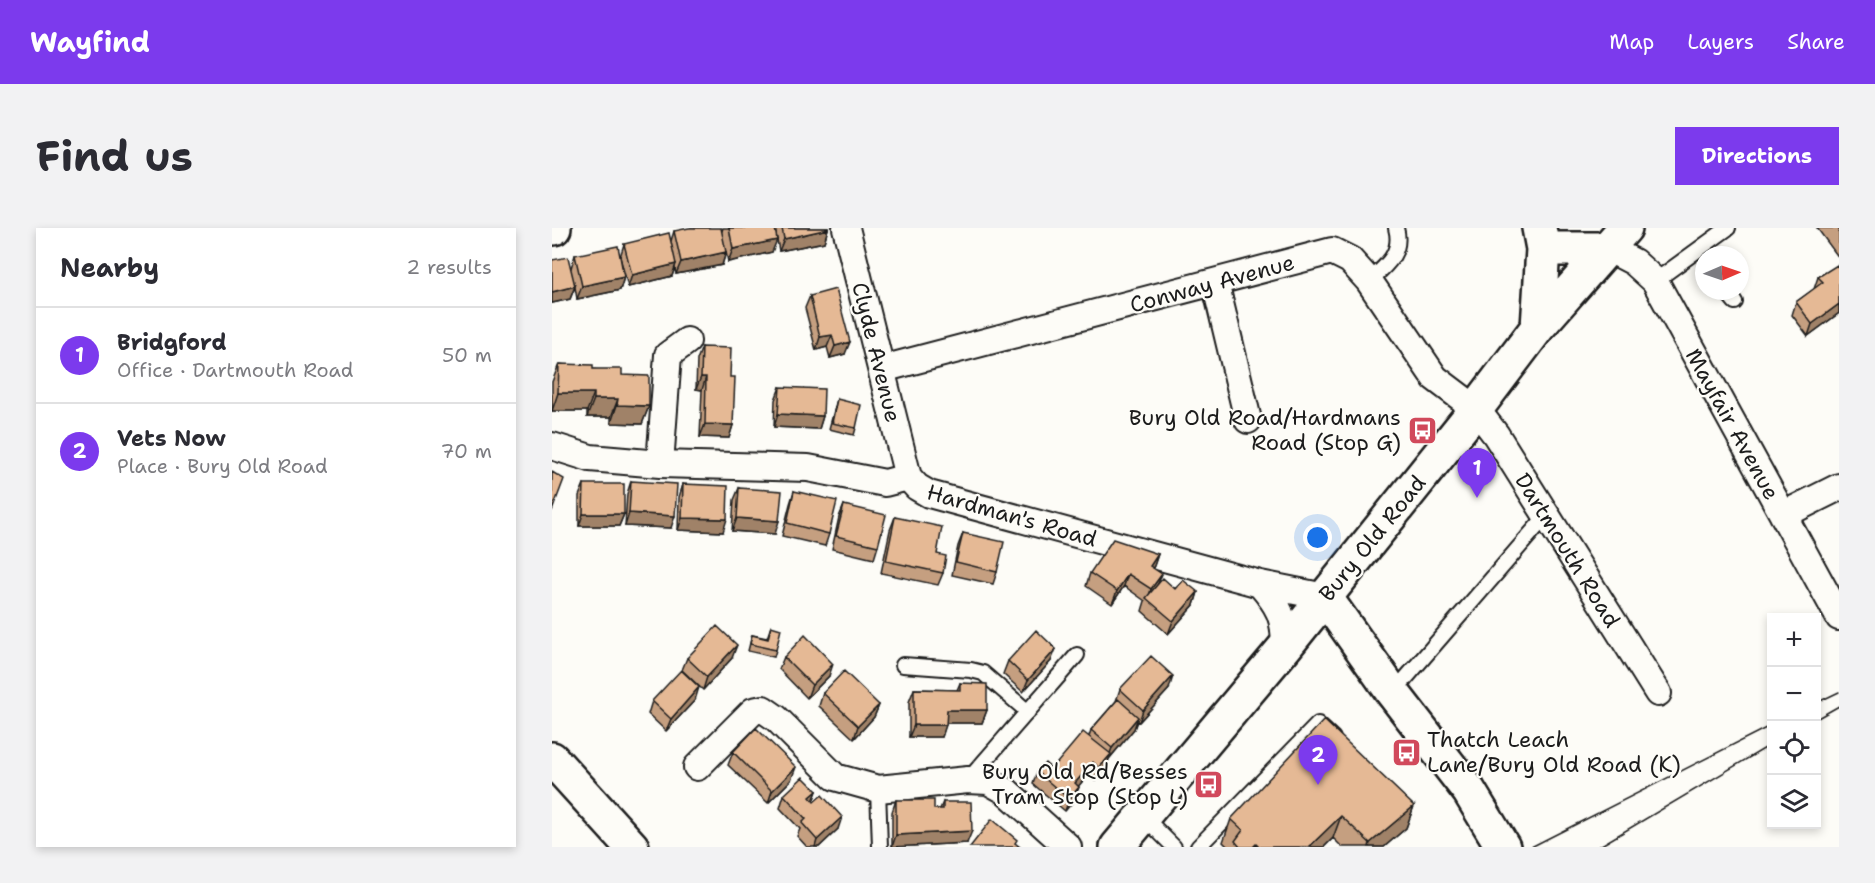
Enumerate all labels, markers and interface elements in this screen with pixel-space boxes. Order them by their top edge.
text: Wayfind [30,23,150,61]
text: Map [1609,28,1654,56]
text: Layers [1687,28,1754,56]
text: Share [1787,28,1845,56]
button: Directions [1675,127,1839,185]
text: Find us [36,128,193,184]
north arrow [1695,246,1749,300]
street label: Conway Avenue [1127,248,1298,319]
text: Nearby [60,250,159,285]
text: 2 results [406,254,492,280]
street label: Clyde Avenue [845,279,908,425]
text: Bridgford [117,328,227,357]
text: 1 [75,342,84,368]
text: 50 m [442,342,492,368]
street label: Mayfair Avenue [1679,343,1786,505]
text: Office · Dartmouth Road [117,357,353,383]
place label: Bury Old Road/Hardmans Road (Stop G) [1129,403,1401,457]
bus stop icon: Bury Old Road/Hardmans Road (Stop G) [1406,414,1438,446]
text: Vets Now [117,424,226,453]
text: 2 [73,438,87,464]
text: 70 m [440,438,492,464]
pin: 1 [1458,448,1496,498]
text: Place · Bury Old Road [117,453,328,479]
street label: Dartmouth Road [1508,468,1627,633]
street label: Bury Old Road [1313,469,1432,607]
street label: Hardman's Road [924,477,1100,554]
your location [1303,523,1332,552]
map controls [1767,613,1821,829]
button: + [1767,613,1821,667]
button: − [1767,667,1821,721]
button: locate [1767,721,1821,775]
place label: Thatch Leach Lane/Bury Old Road (K) [1427,725,1681,779]
pin: 2 [1298,736,1338,785]
bus stop icon: Thatch Leach Lane/Bury Old Road (K) [1390,736,1422,768]
place label: Bury Old Rd/Besses Tram Stop (Stop L) [982,757,1188,811]
bus stop icon: Bury Old Rd/Besses Tram Stop (Stop L) [1193,768,1225,800]
button: layers [1767,775,1821,829]

